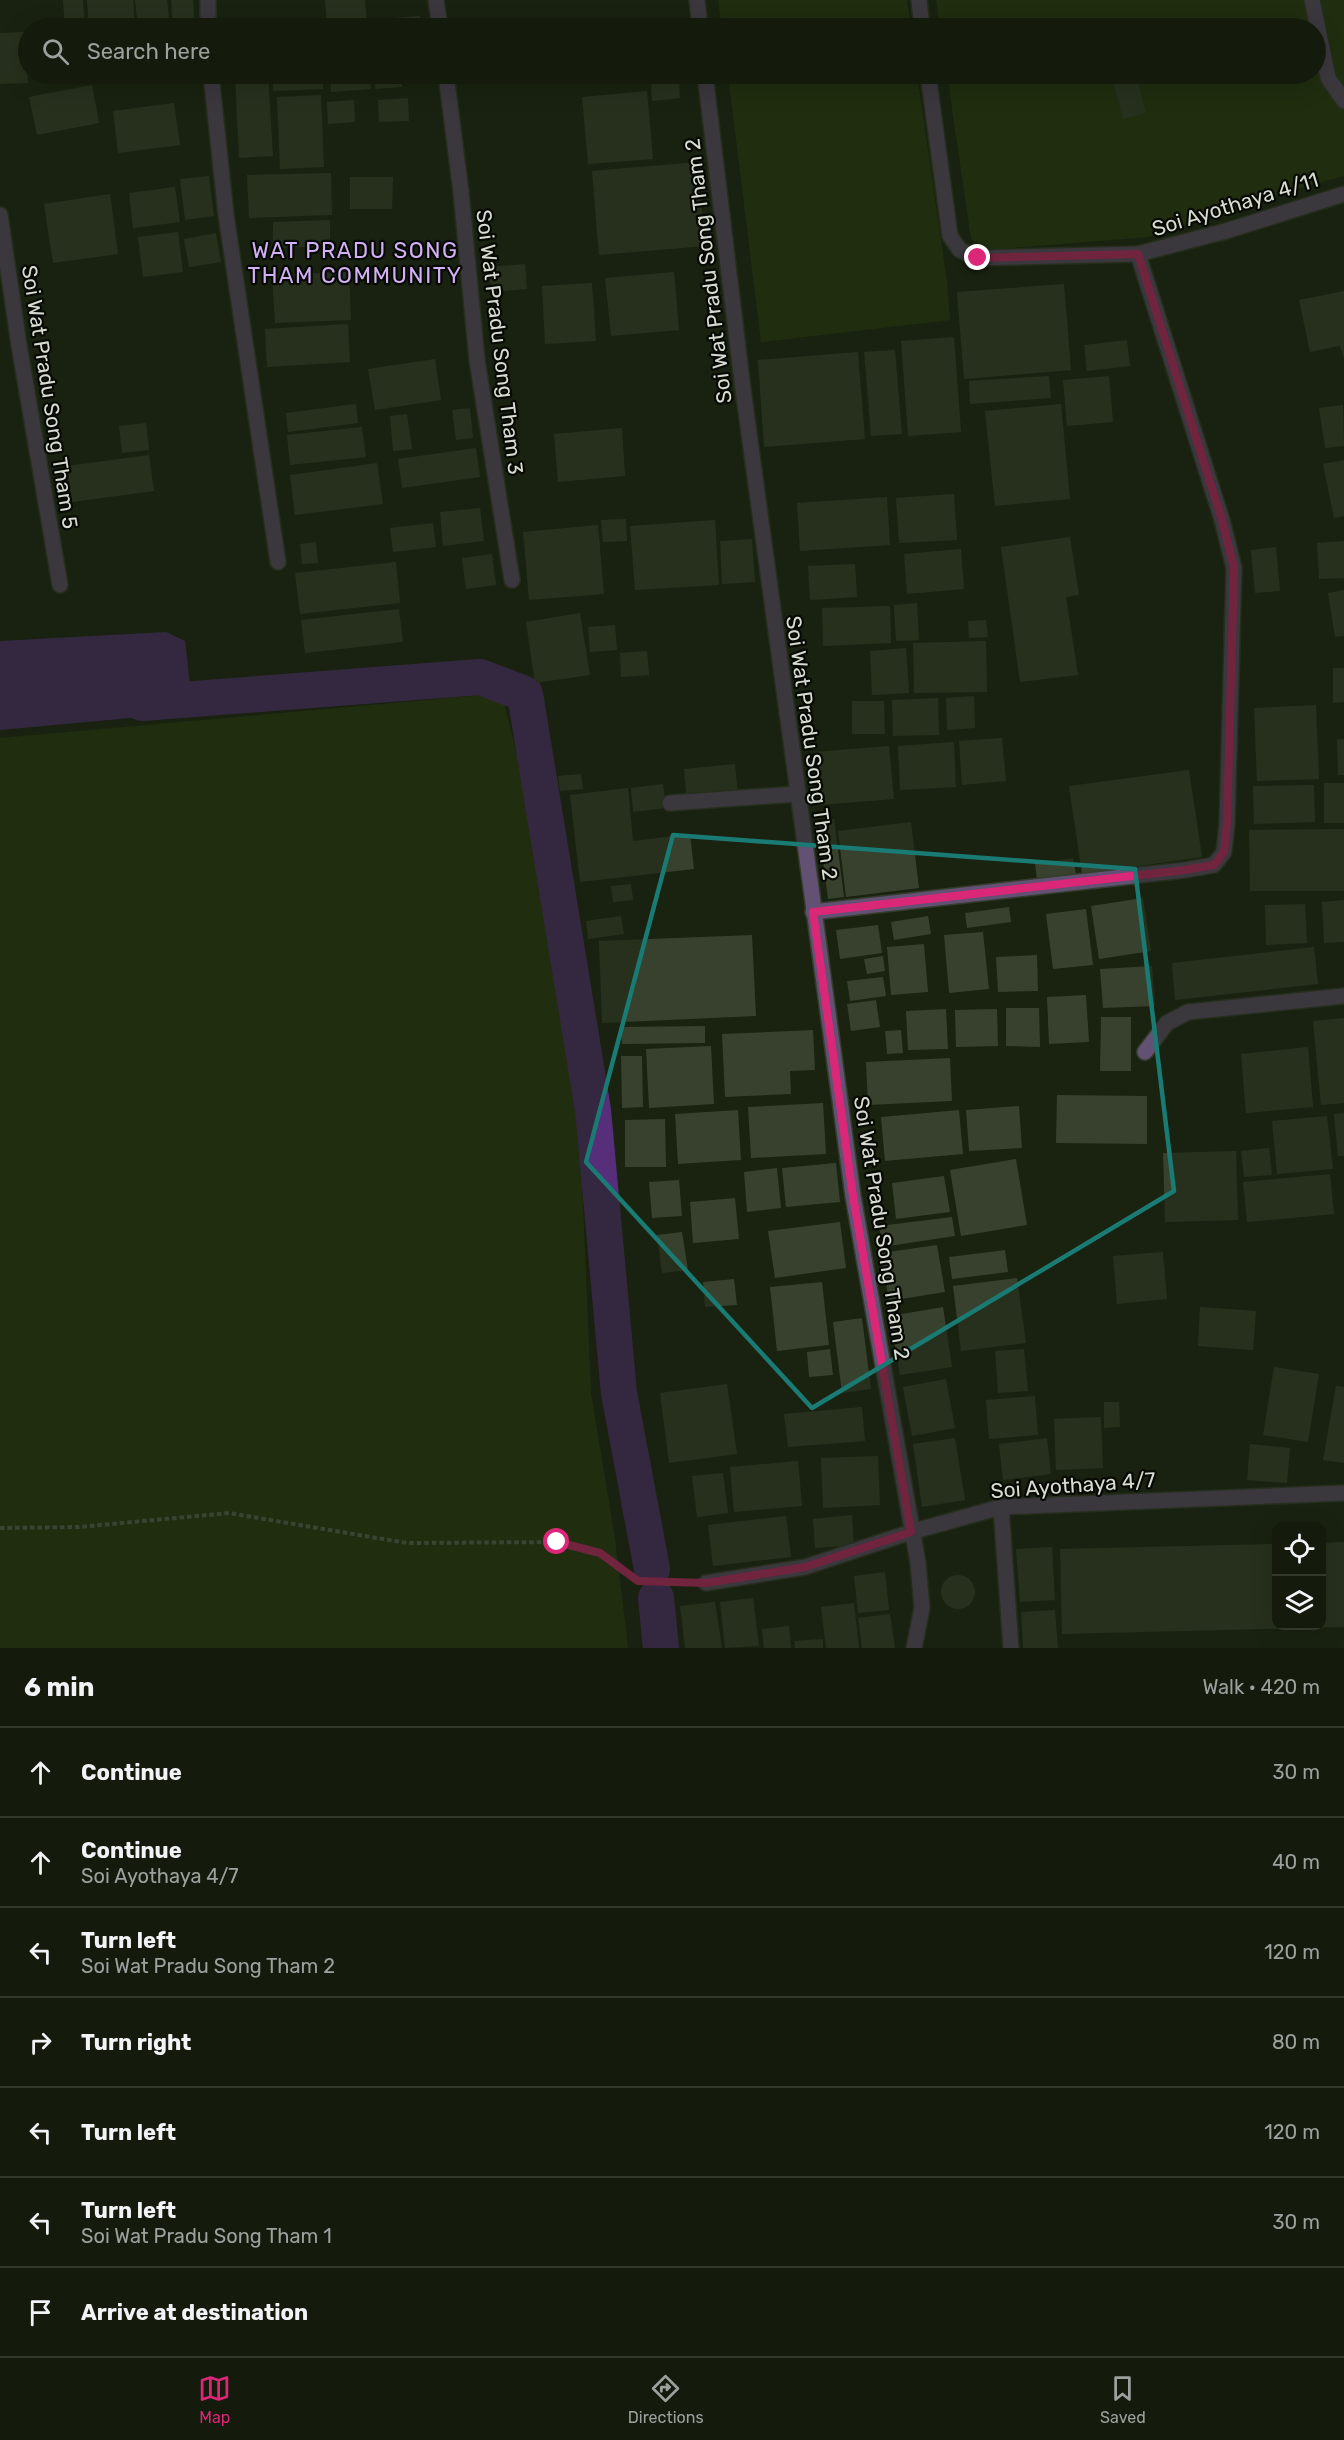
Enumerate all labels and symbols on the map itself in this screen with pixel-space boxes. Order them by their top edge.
street label: Soi Wat Pradu Song Tham 2 [679,137,737,405]
street label: Soi Ayothaya 4/11 [1149,167,1321,241]
street label: Soi Wat Pradu Song Tham 3 [471,208,529,476]
district label: WAT PRADU SONG THAM COMMUNITY [247,237,463,289]
route end [964,244,990,270]
street label: Soi Wat Pradu Song Tham 5 [17,263,83,531]
street label: Soi Wat Pradu Song Tham 2 [781,614,843,882]
street label: Soi Wat Pradu Song Tham 2 [849,1094,915,1362]
street label: Soi Ayothaya 4/7 [990,1467,1157,1503]
route start [543,1528,569,1554]

